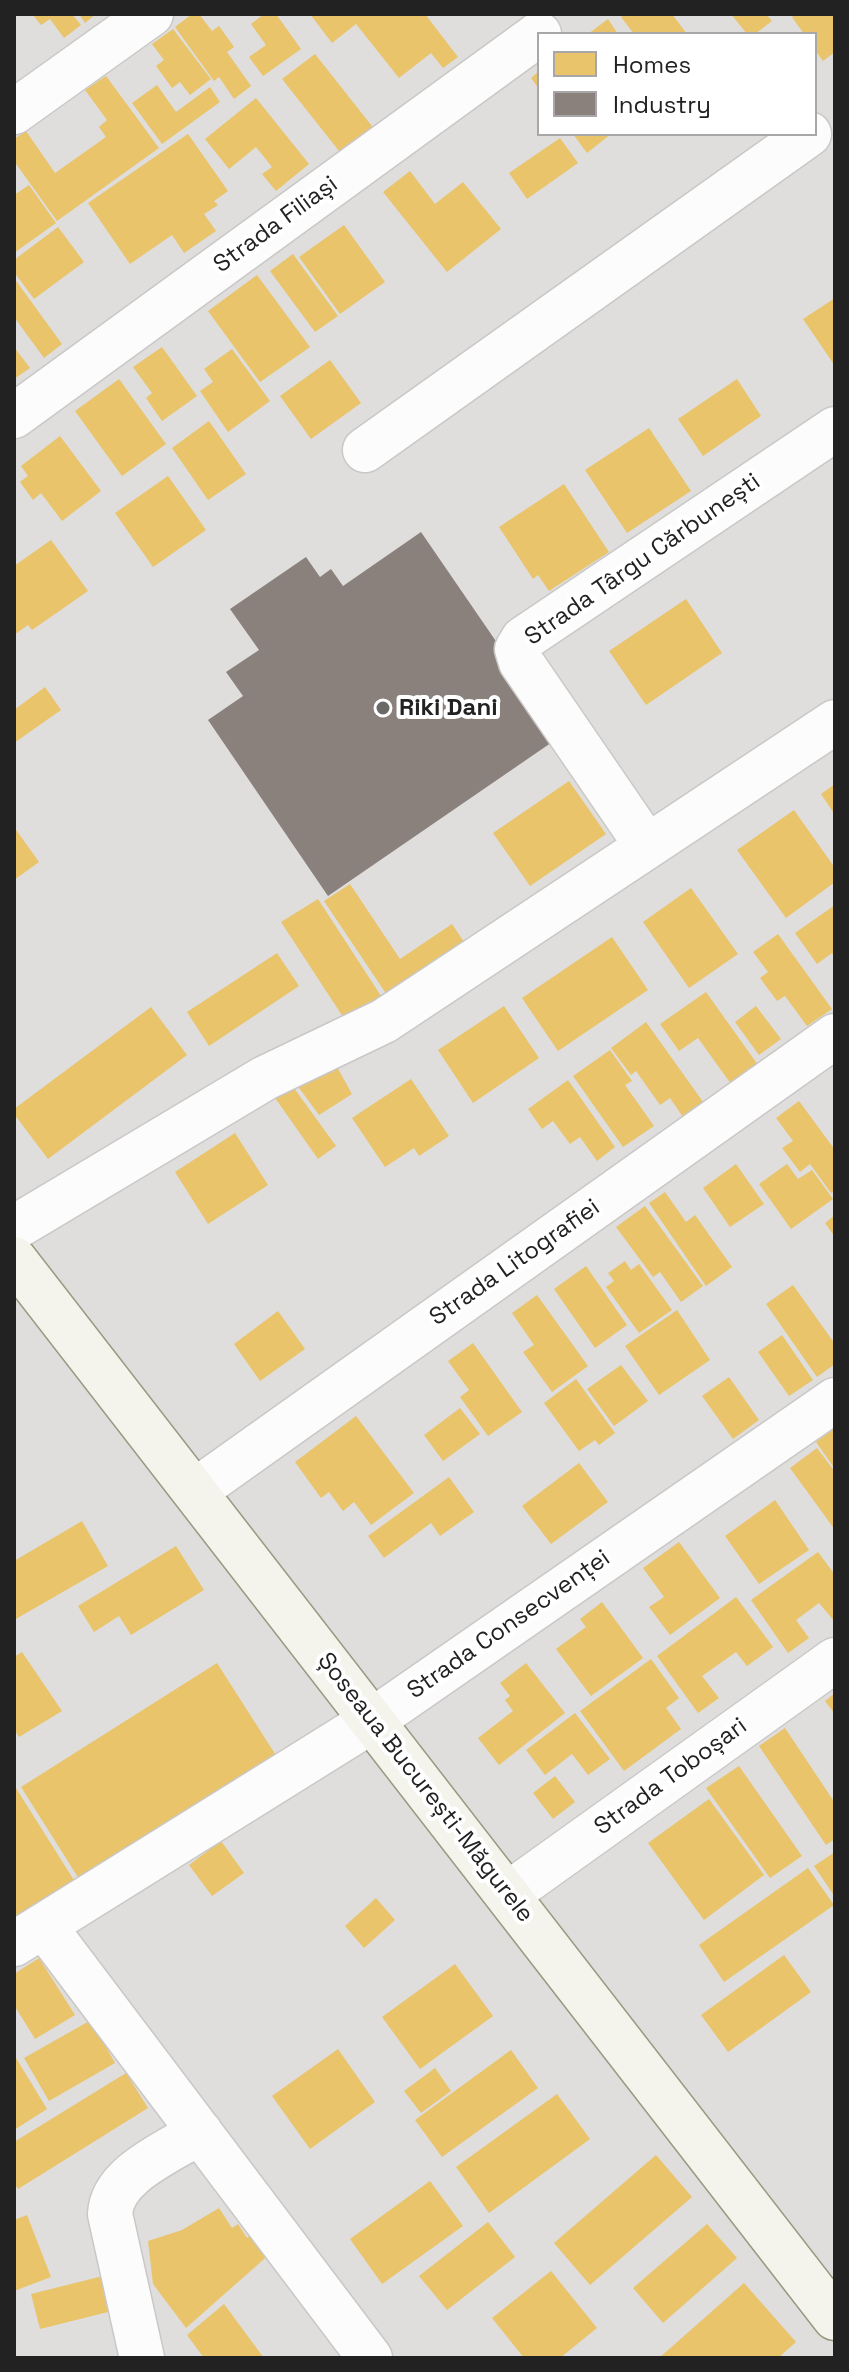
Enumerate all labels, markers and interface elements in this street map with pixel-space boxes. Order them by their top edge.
legend [537,32,817,136]
text: Homes [613,49,691,80]
text: Industry [613,89,711,120]
street label: Strada Filiași [208,170,344,280]
street label: Strada Târgu Cărbunești [520,468,766,652]
place label: Riki Dani [399,694,498,722]
marker: Riki Dani [374,699,392,717]
street label: Strada Litografiei [424,1194,606,1332]
street label: Strada Consecvenței [402,1544,616,1706]
street label: Șoseaua București-Măgurele [311,1647,539,1929]
street label: Strada Toboșari [589,1712,753,1842]

